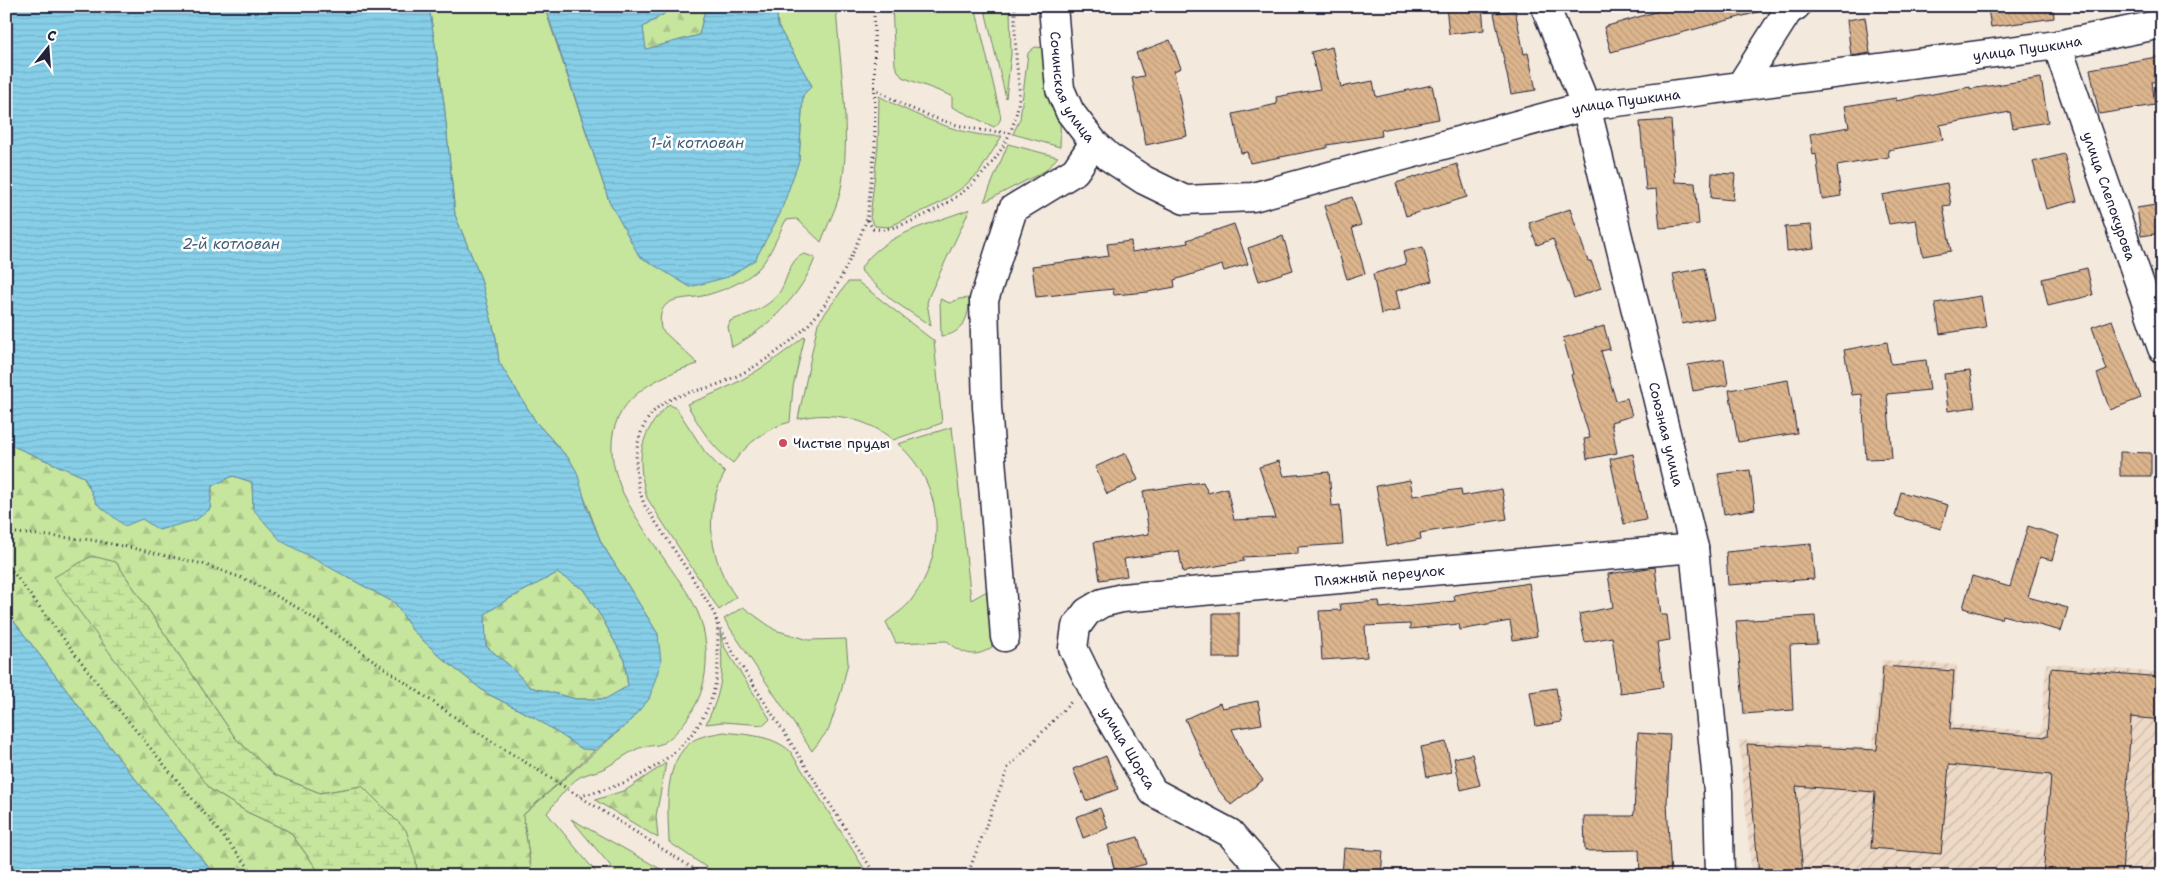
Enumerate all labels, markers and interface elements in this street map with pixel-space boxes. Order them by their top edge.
north arrow [22,22,72,72]
text: С [45,26,59,45]
street label: Сочинская улица [1046,31,1099,146]
street label: улица Пушкина [1972,31,2084,65]
street label: улица Пушкина [1569,85,1682,119]
street label: улица Слепокурова [2079,129,2140,263]
water label: 1-й котлован [650,133,744,153]
water label: 2-й котлован [182,234,280,254]
street label: Союзная улица [1645,380,1688,489]
place label: Чистые пруды [793,434,890,452]
marker: Чистые пруды [777,437,789,449]
street label: Пляжный переулок [1314,561,1446,590]
street label: улица Щорса [1096,704,1160,793]

